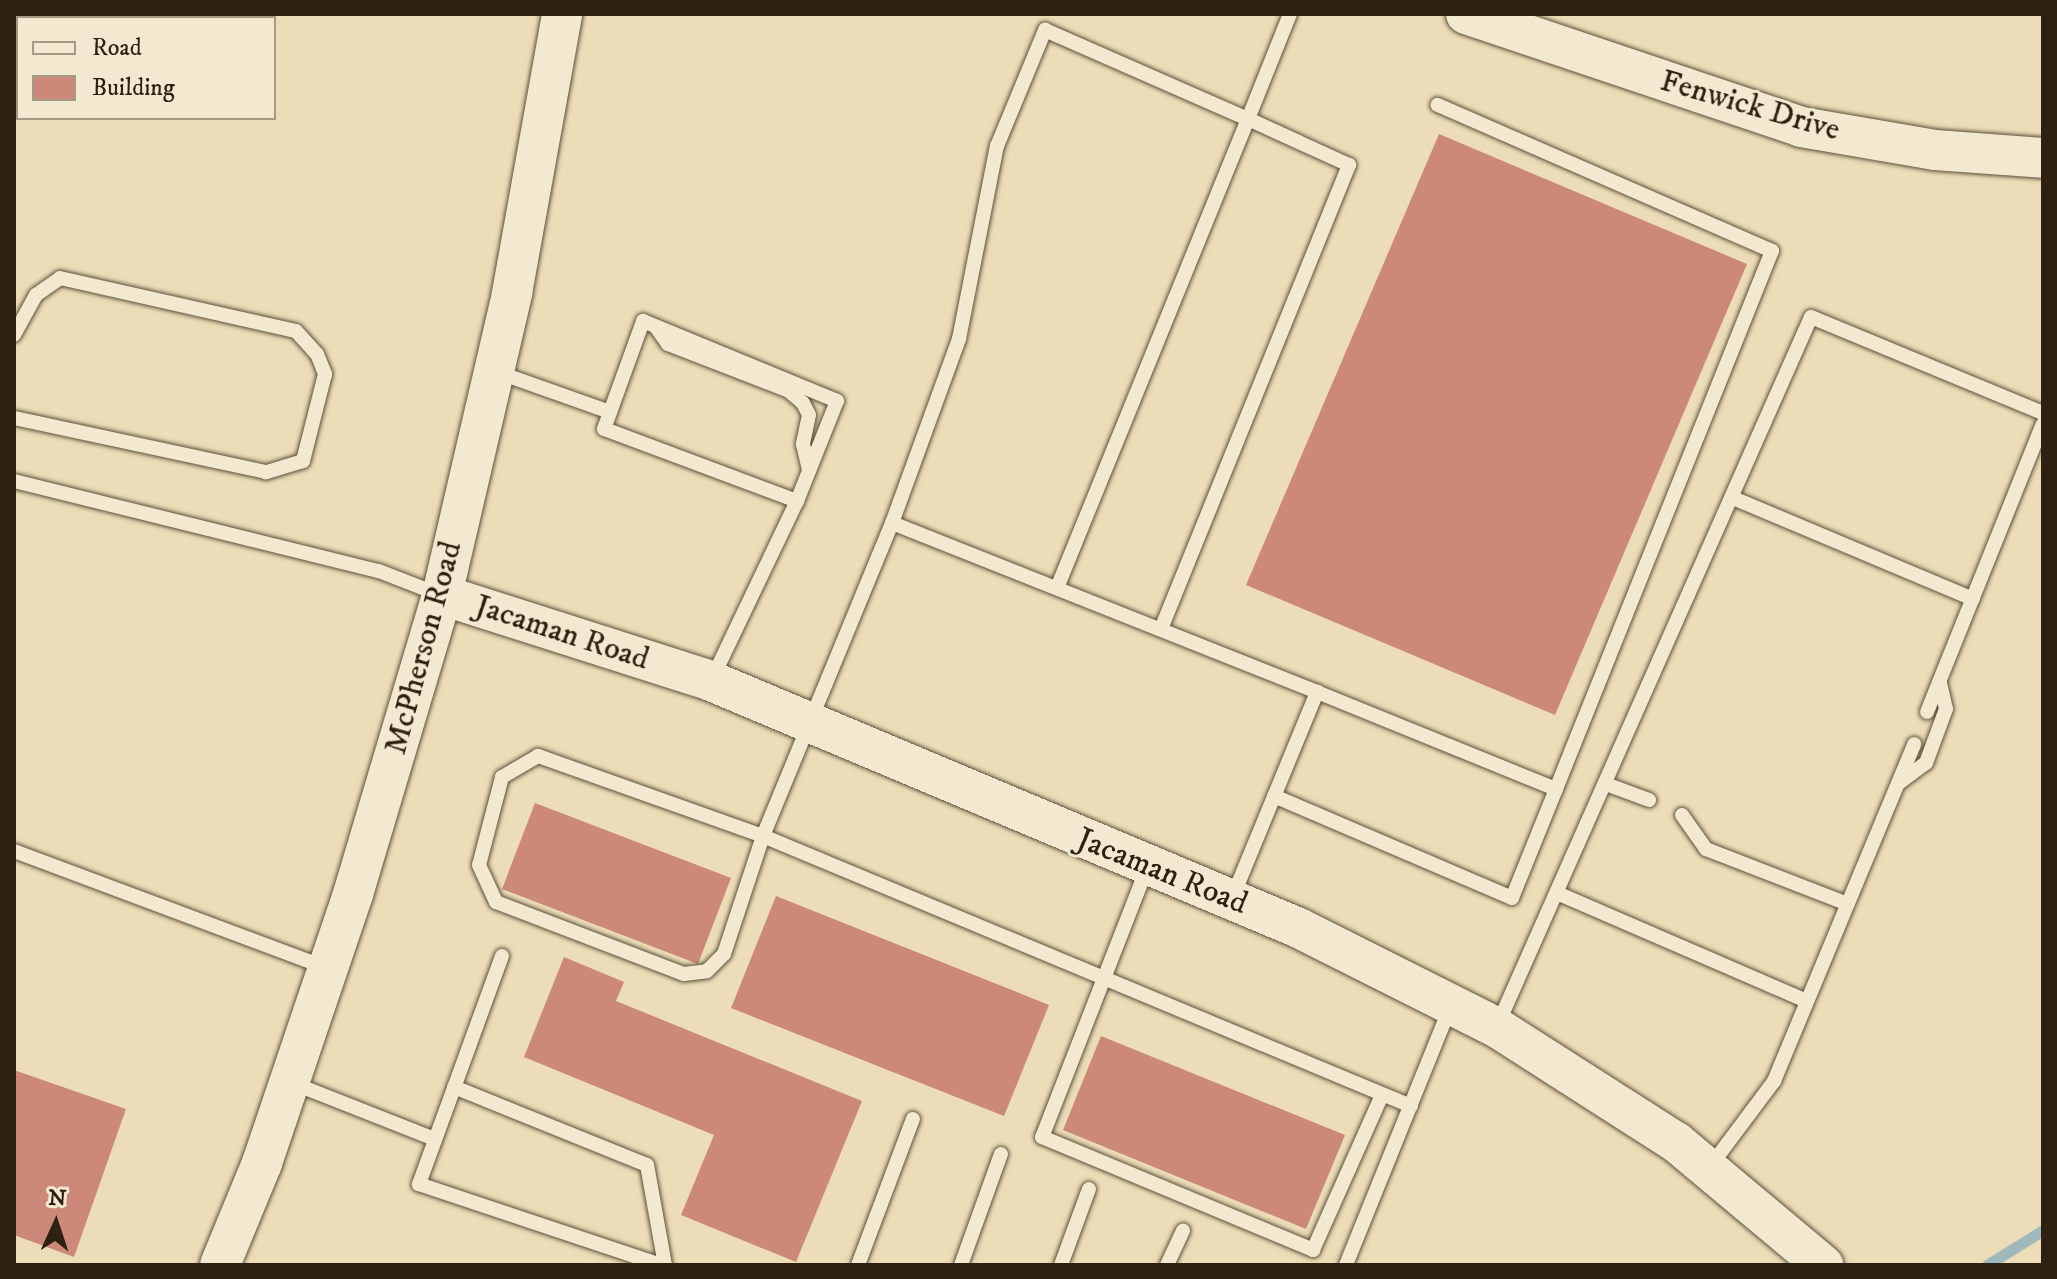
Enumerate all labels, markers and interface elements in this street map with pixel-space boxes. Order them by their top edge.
legend [16,16,276,120]
text: Road [92,33,142,63]
street label: Fenwick Drive [1656,62,1844,150]
text: Building [92,73,175,103]
street label: McPherson Road [377,537,471,759]
street label: Jacaman Road [470,587,654,679]
street label: Jacaman Road [1071,820,1253,924]
north arrow [16,1183,96,1263]
text: N [48,1185,67,1212]

